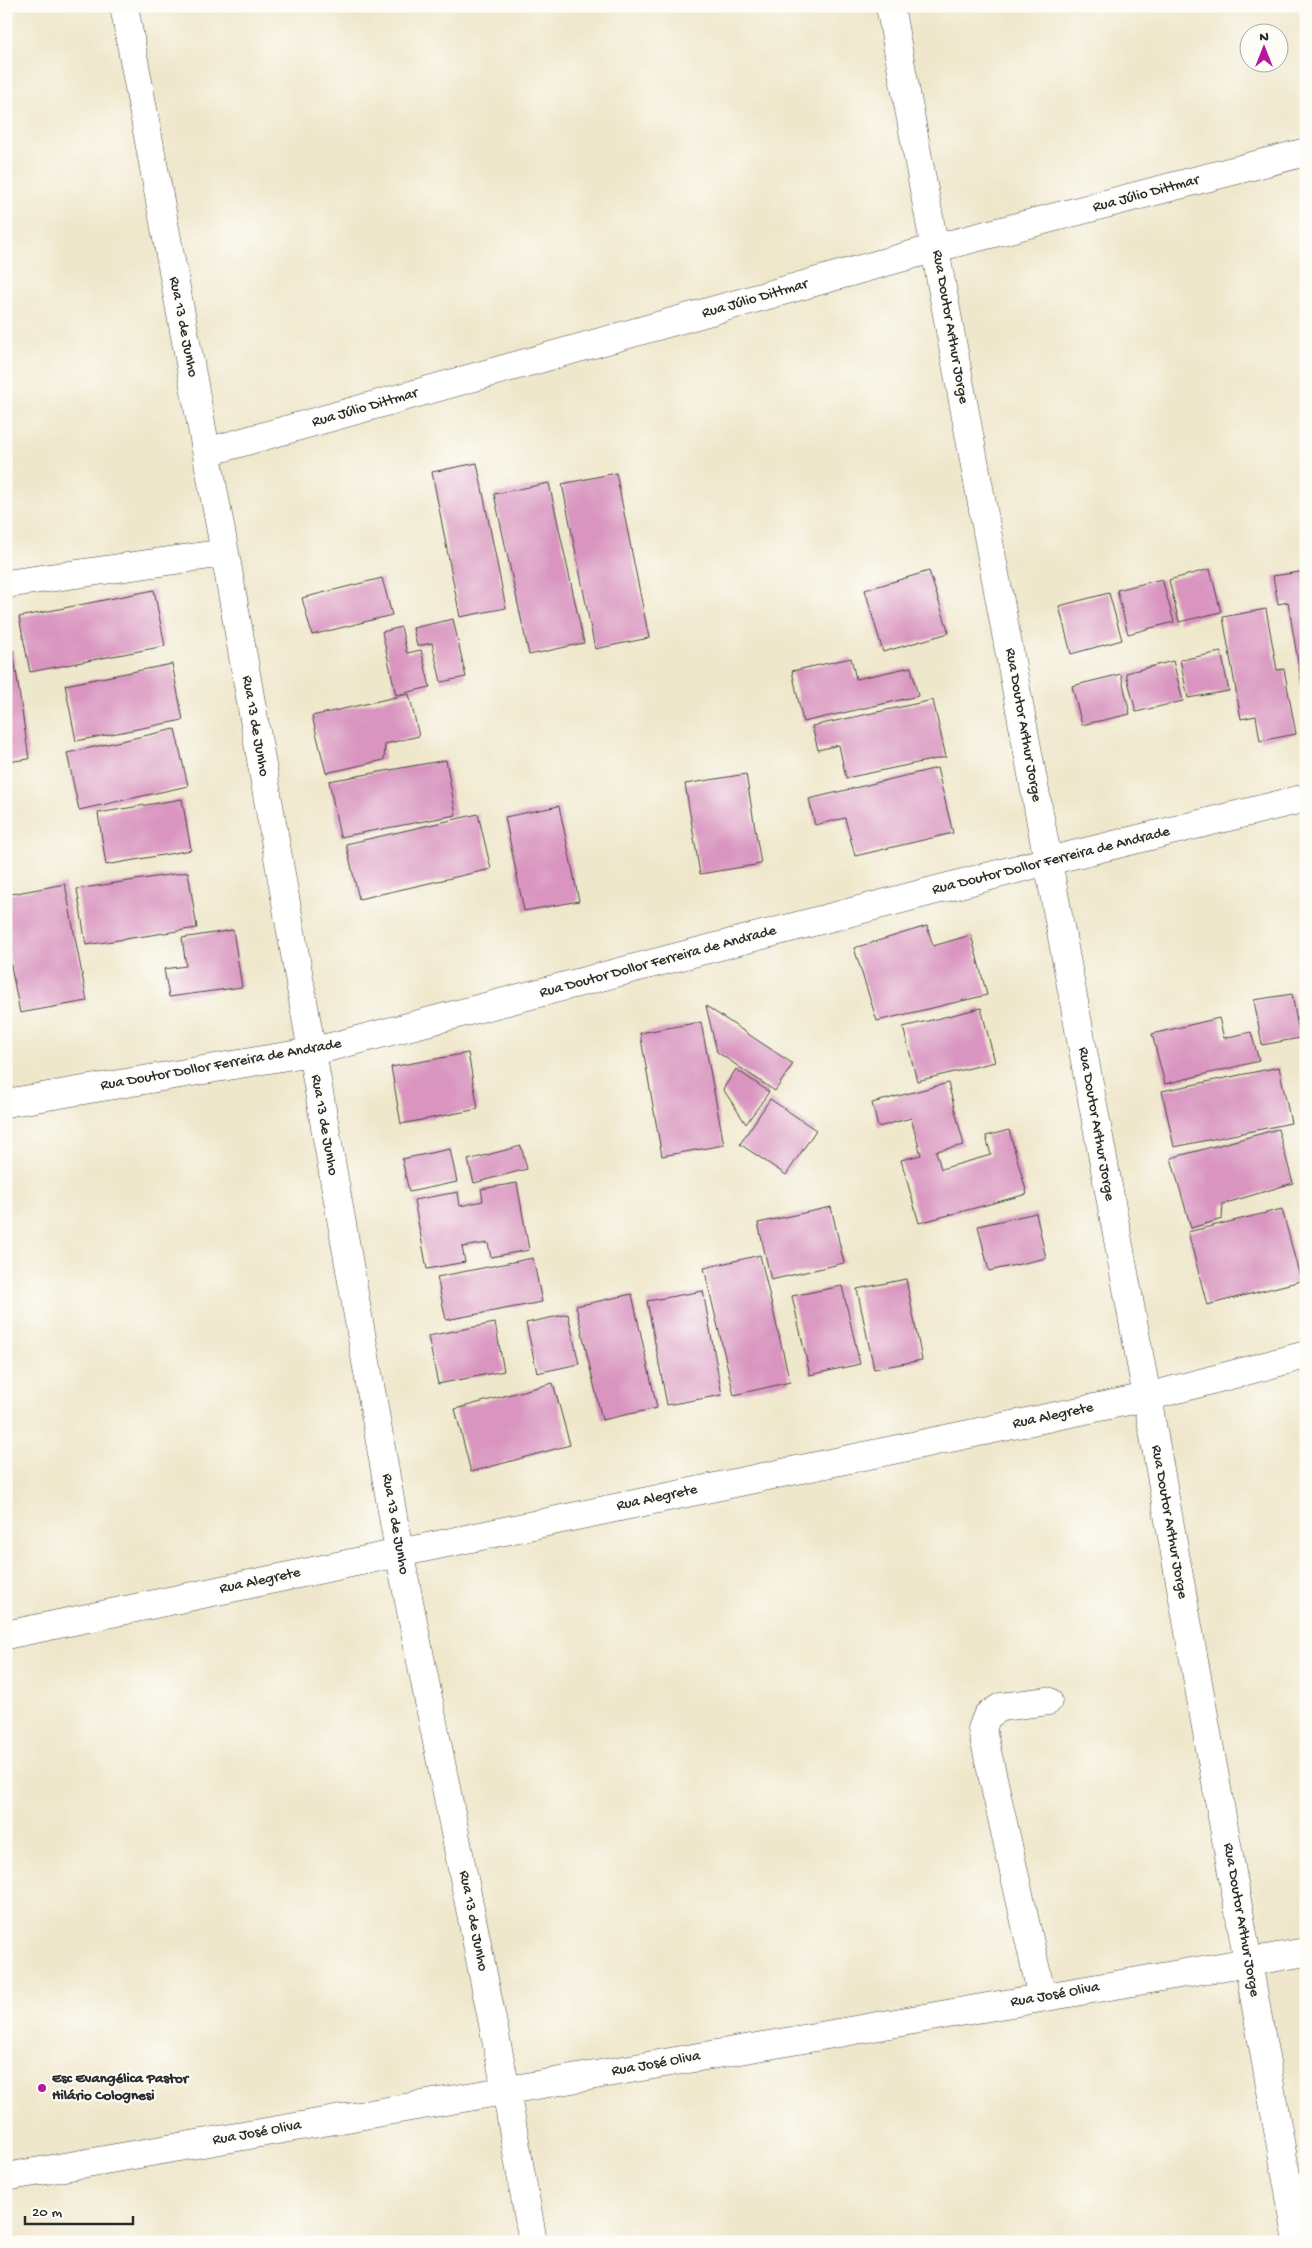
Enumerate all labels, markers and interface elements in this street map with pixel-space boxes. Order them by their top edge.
north arrow [1240,22,1290,72]
text: N [1259,29,1269,46]
street label: Rua Júlio Dittmar [1091,171,1203,217]
street label: Rua Doutor Arthur Jorge [928,249,972,405]
street label: Rua 13 de Junho [164,275,202,379]
street label: Rua Júlio Dittmar [700,275,812,323]
street label: Rua Júlio Dittmar [310,384,422,432]
street label: Rua Doutor Arthur Jorge [1001,647,1045,803]
street label: Rua 13 de Junho [237,674,273,778]
street label: Rua Doutor Dollor Ferreira de Andrade [930,823,1172,899]
street label: Rua Doutor Dollor Ferreira de Andrade [538,922,779,1002]
street label: Rua Doutor Dollor Ferreira de Andrade [99,1035,343,1095]
street label: Rua Doutor Arthur Jorge [1074,1046,1118,1202]
street label: Rua 13 de Junho [306,1073,342,1177]
street label: Rua Alegrete [1011,1399,1095,1433]
street label: Rua Doutor Arthur Jorge [1147,1444,1191,1600]
street label: Rua 13 de Junho [377,1472,413,1576]
street label: Rua Alegrete [615,1481,699,1515]
street label: Rua Alegrete [218,1564,302,1598]
street label: Rua Doutor Arthur Jorge [1219,1842,1263,1998]
street label: Rua 13 de Junho [454,1869,492,1973]
street label: Rua José Oliva [1009,1978,1101,2012]
street label: Rua José Oliva [610,2047,702,2081]
place label: Esc Evangélica Pastor Hilário Colognesi [52,2070,190,2105]
marker: Esc Evangélica Pastor Hilário Colognesi [36,2082,48,2094]
street label: Rua José Oliva [211,2116,303,2150]
scale bar [25,2193,132,2225]
text: 20 m [32,2204,62,2222]

